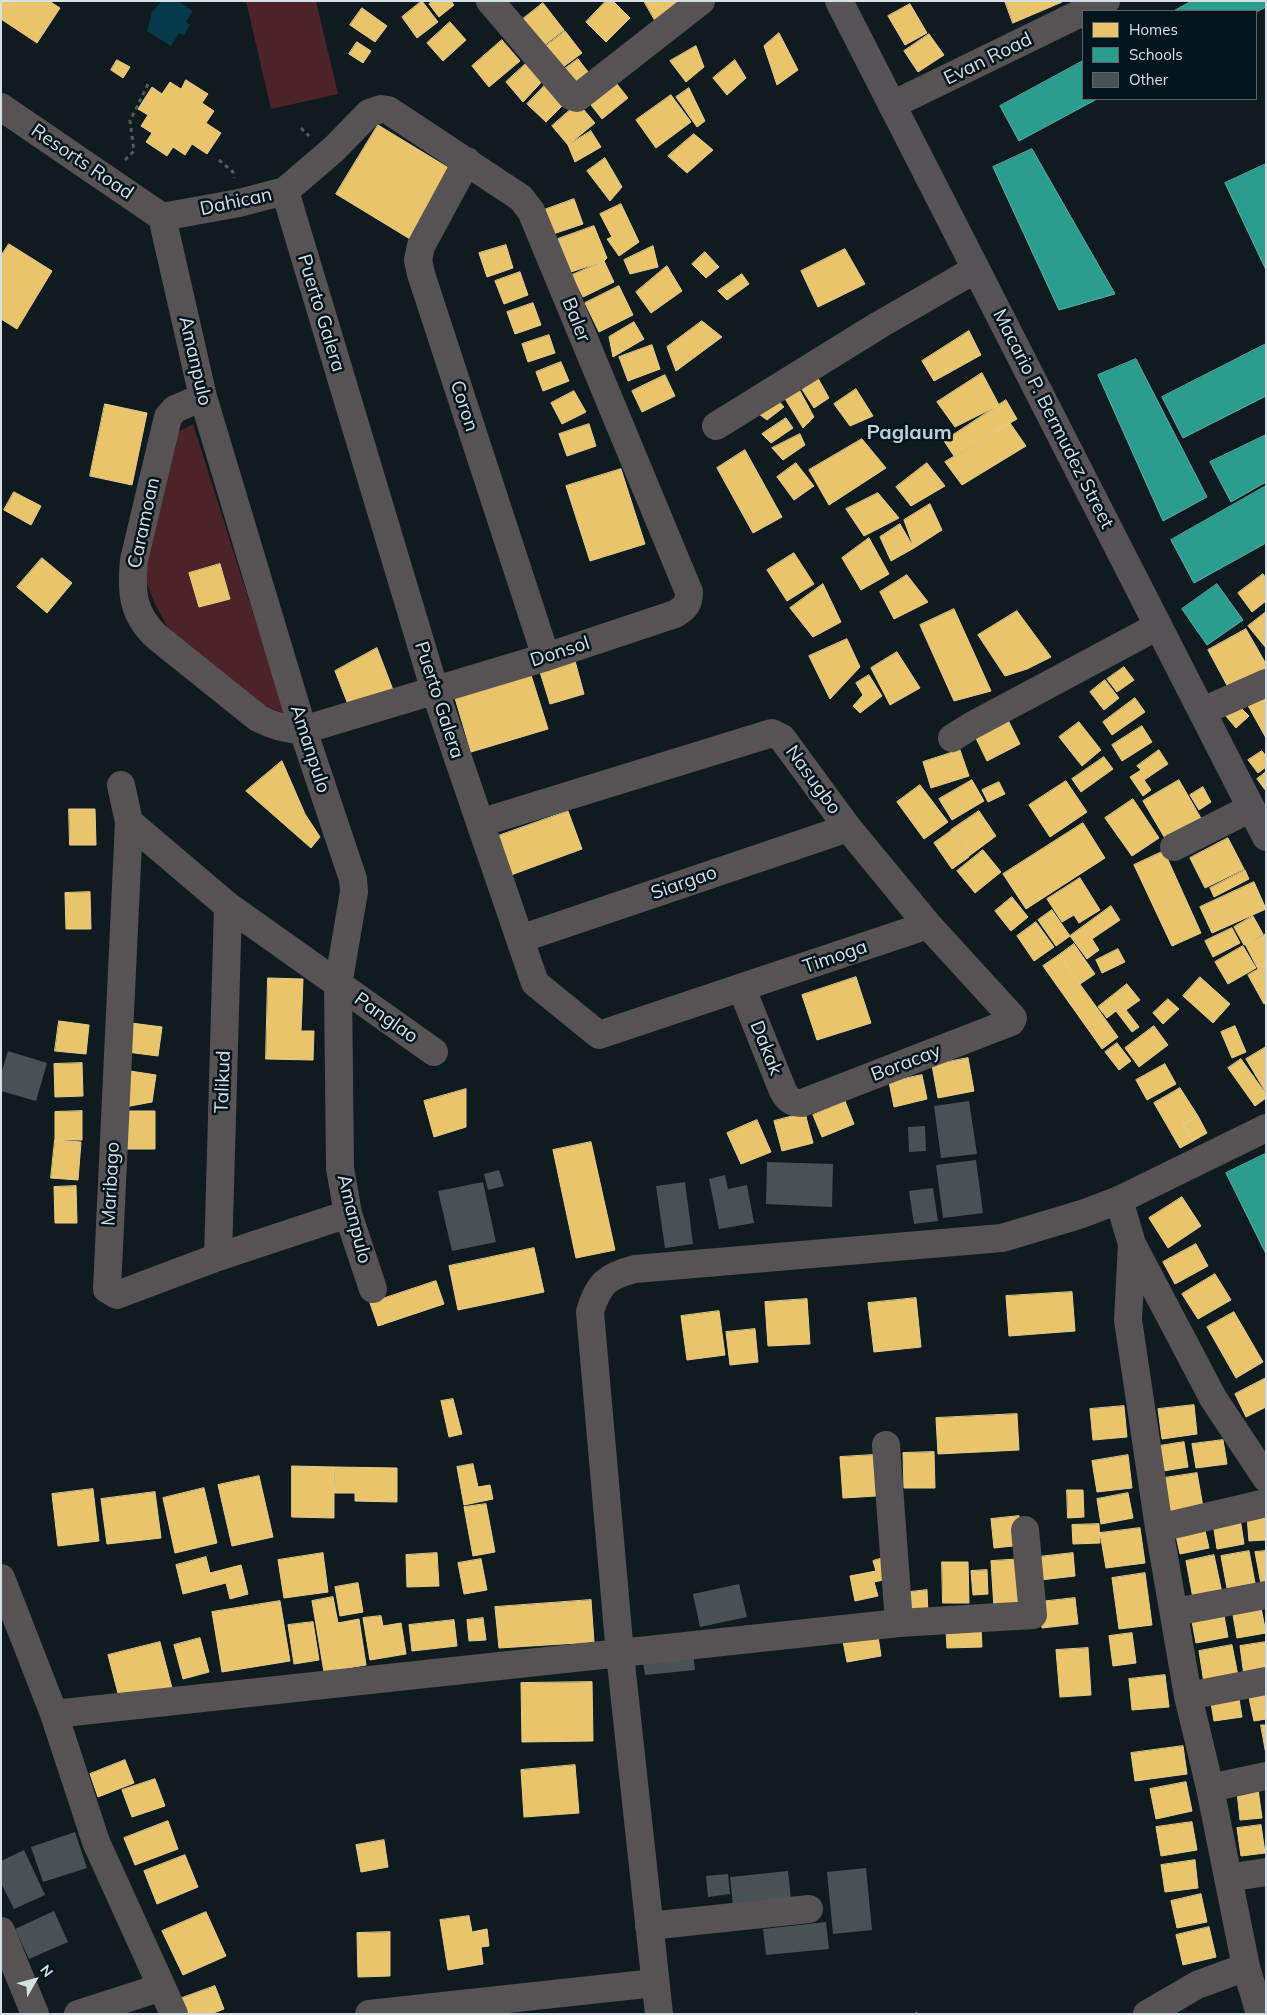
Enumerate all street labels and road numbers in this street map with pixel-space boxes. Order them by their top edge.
street label: Evan Road [940,28,1036,90]
street label: Resorts Road [26,119,138,205]
street label: Dahican [198,183,274,221]
street label: Puerto Galera [292,251,350,375]
street label: Baler [557,294,595,346]
street label: Macario P. Bermudez Street [988,305,1118,533]
street label: Amanpulo [174,314,216,408]
street label: Coron [445,378,483,434]
street label: Caramoan [123,475,165,571]
street label: Donsol [527,632,593,672]
street label: Puerto Galera [409,639,469,761]
street label: Amanpulo [285,702,335,796]
street label: Nasugbo [780,741,846,819]
street label: Siargao [648,861,720,905]
street label: Timoga [800,935,870,979]
street label: Panglao [350,988,422,1048]
street label: Dakak [745,1018,787,1078]
street label: Boracay [868,1039,944,1087]
street label: Talikud [211,1050,235,1114]
street label: Maribago [97,1141,125,1227]
street label: Amanpulo [332,1172,376,1266]

